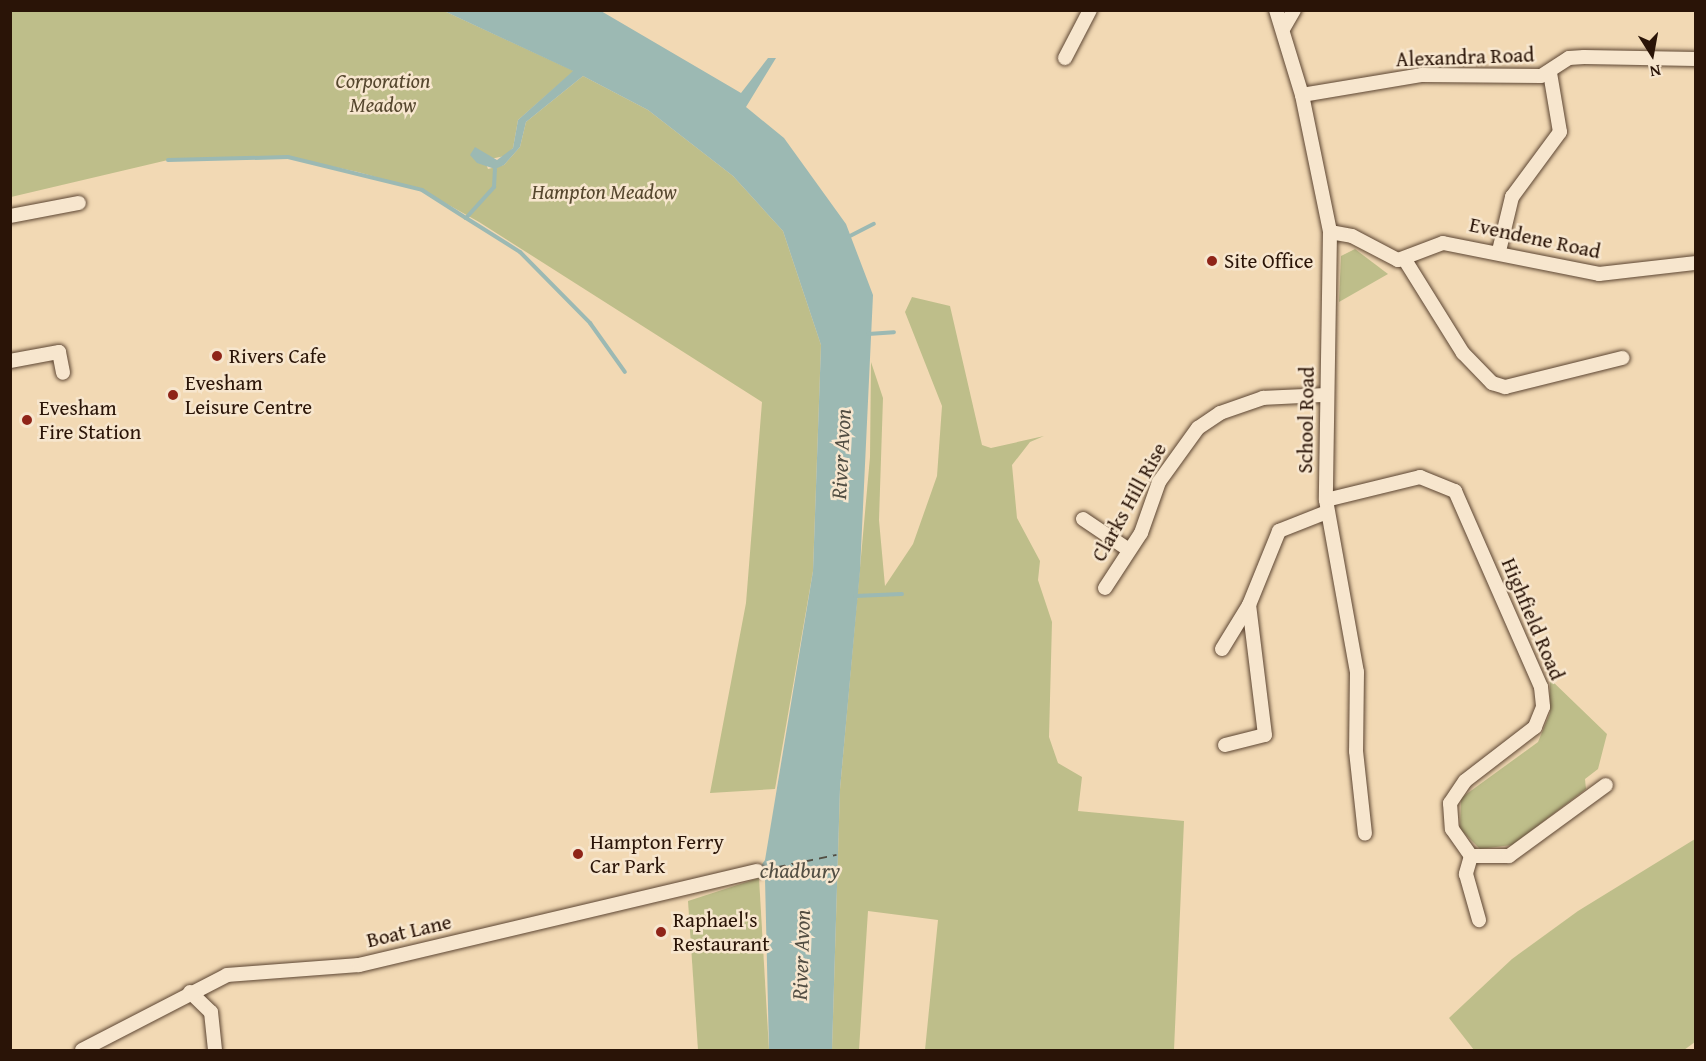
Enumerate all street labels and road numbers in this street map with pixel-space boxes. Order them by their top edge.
street label: Alexandra Road [1395,42,1535,72]
street label: Evendene Road [1467,212,1603,264]
street label: School Road [1292,366,1320,474]
street label: Clarks Hill Rise [1086,438,1172,566]
street label: Highfield Road [1496,554,1570,684]
street label: Boat Lane [364,909,454,953]

